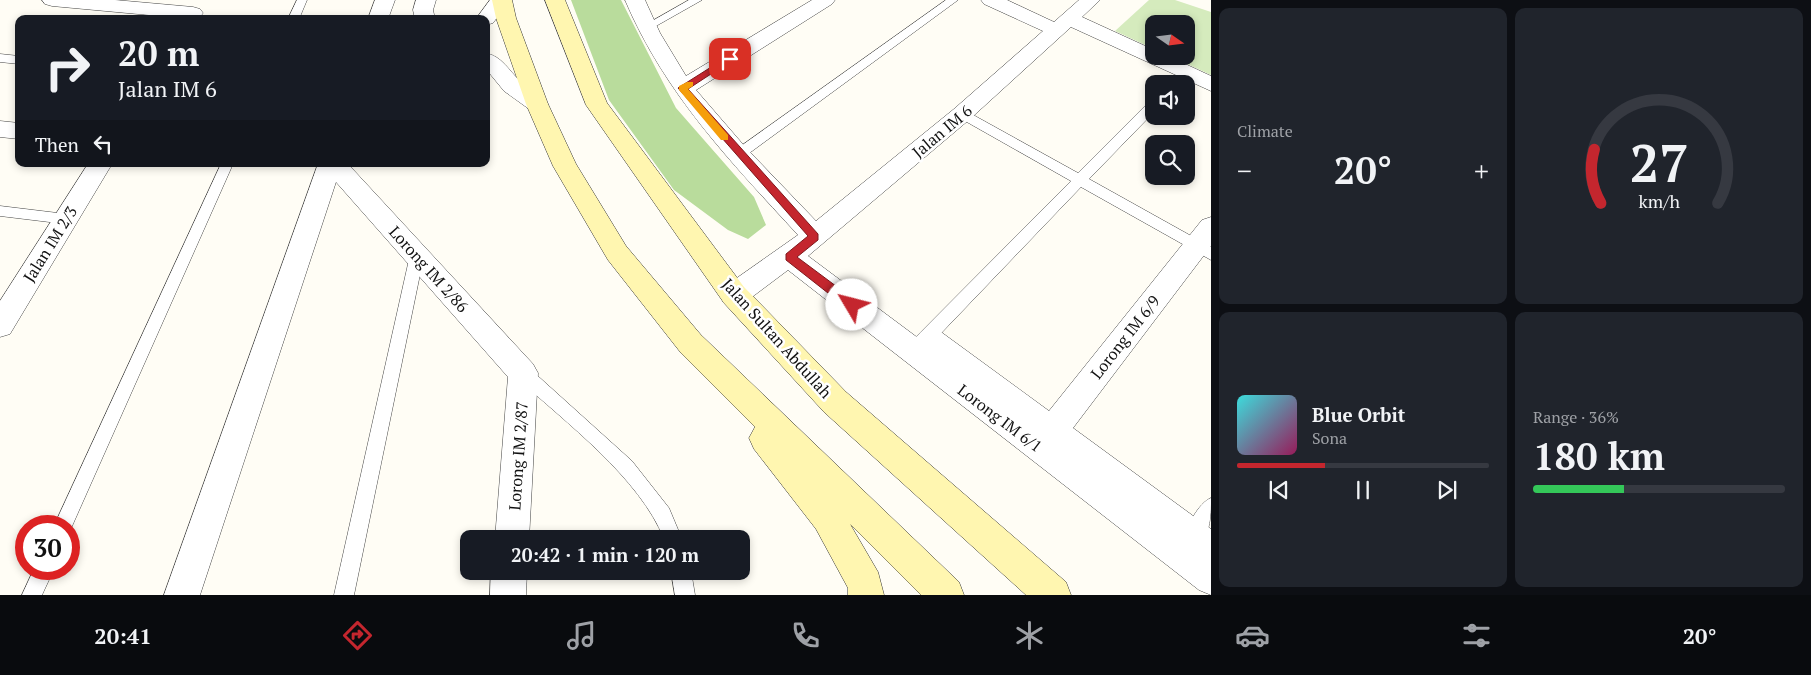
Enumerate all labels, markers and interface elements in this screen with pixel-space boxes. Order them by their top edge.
north arrow [1145,15,1195,65]
map controls [1145,15,1195,185]
text: 20 m [118,30,199,76]
icon: right [35,35,100,100]
pin [709,38,751,80]
icon: arrive [716,45,744,73]
text: Jalan IM 6 [118,74,217,103]
button: sound [1145,75,1195,125]
street label: Jalan IM 6 [907,99,977,162]
text: Climate [1237,120,1293,142]
text: 27 [1630,128,1688,197]
icon: left [89,130,117,158]
text: Then [35,132,79,157]
button: search [1145,135,1195,185]
text: 20° [1334,145,1392,195]
text: − [1237,152,1252,189]
text: + [1474,152,1489,189]
text: km/h [1638,189,1680,213]
street label: Jalan IM 2/3 [18,202,82,286]
street label: Lorong IM 2/86 [384,221,474,317]
street label: Jalan Sultan Abdullah [717,273,837,403]
position arrow [825,278,877,330]
street label: Lorong IM 6/9 [1085,291,1165,383]
street label: Lorong IM 6/1 [953,379,1047,457]
street label: Lorong IM 2/87 [503,401,533,511]
text: Blue Orbit [1312,402,1405,427]
text: Range · 36% [1533,406,1619,428]
text: Sona [1312,427,1347,449]
text: 180 km [1533,431,1665,481]
icon: previous [1265,476,1293,504]
icon: pause [1349,476,1377,504]
icon: next [1433,476,1461,504]
speed limit sign: 30 [15,515,80,580]
text: 20:42 · 1 min · 120 m [511,542,699,567]
icon: directions [340,618,375,653]
icon: music [564,618,599,653]
icon: phone [788,618,823,653]
icon: climate [1012,618,1047,653]
icon: car [1235,618,1270,653]
icon: filters [1459,618,1494,653]
text: 20:41 [94,621,152,650]
text: 20° [1683,621,1717,650]

